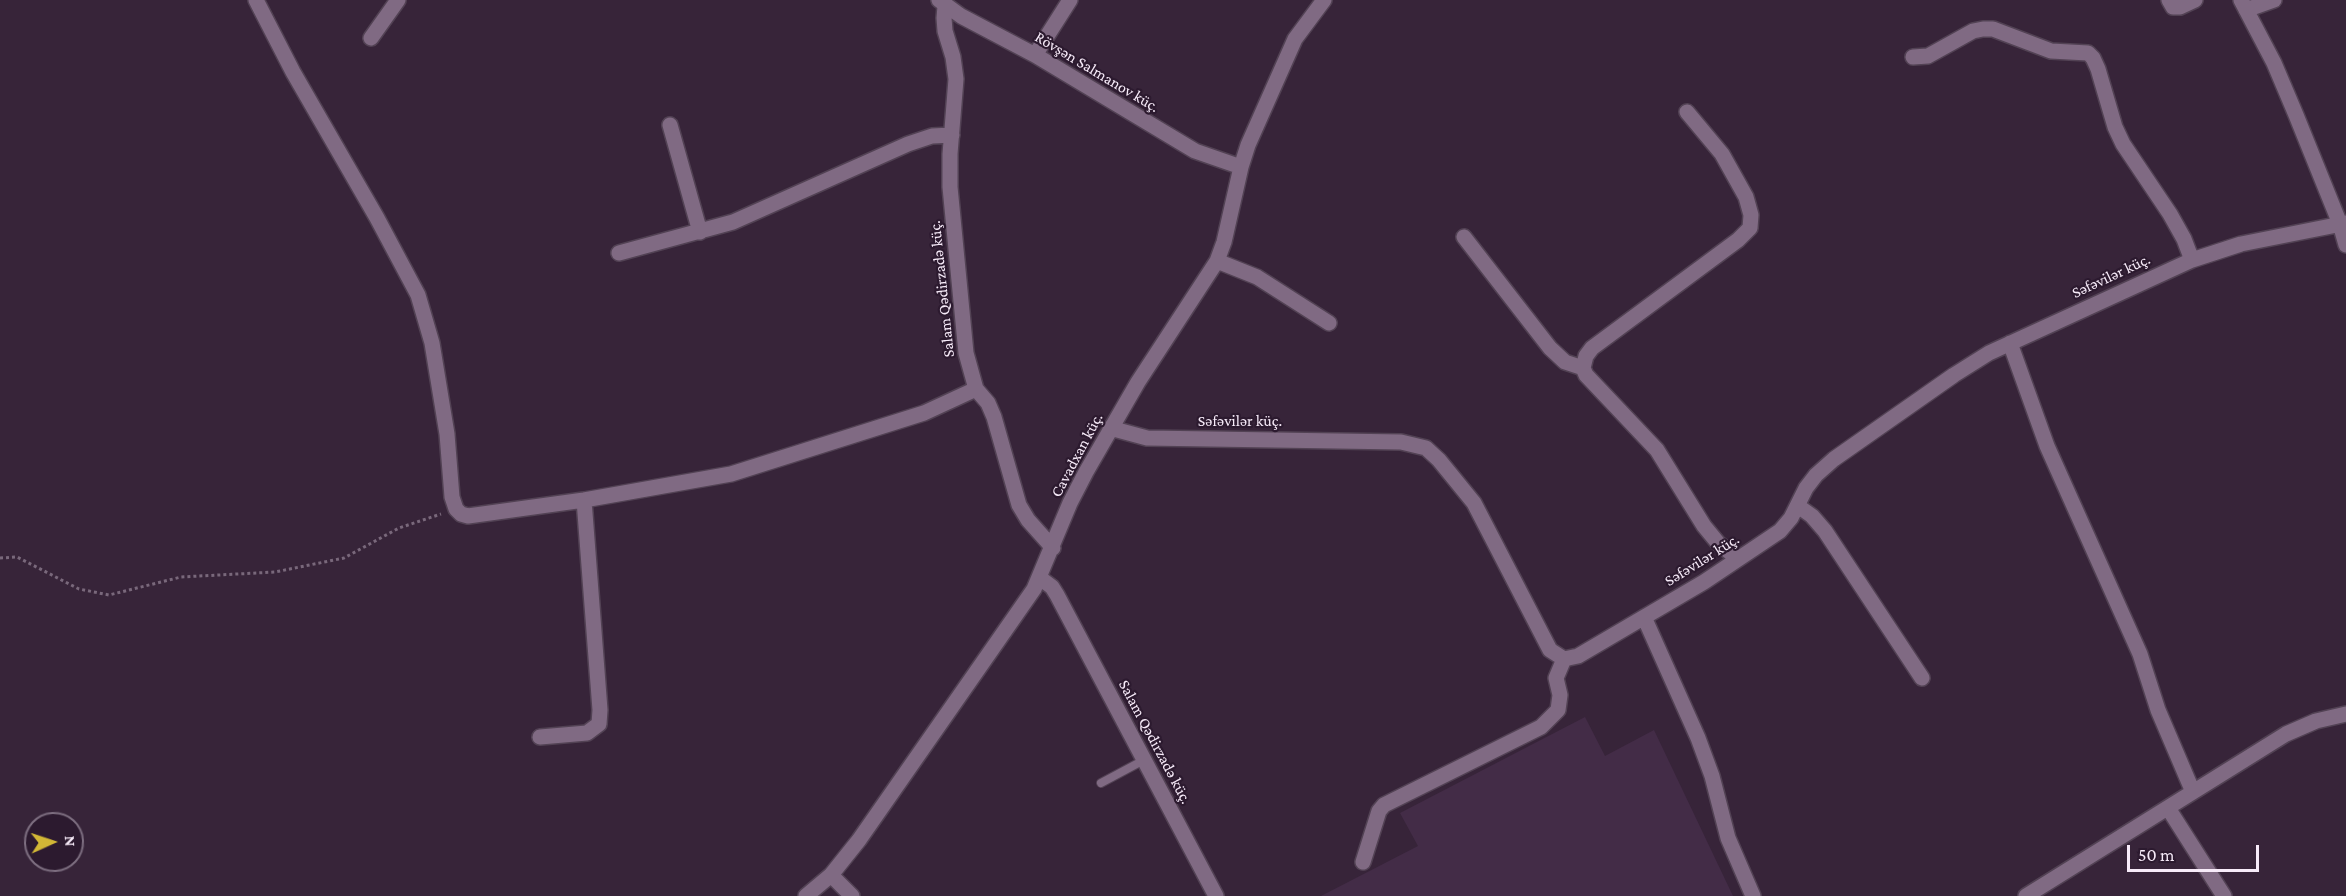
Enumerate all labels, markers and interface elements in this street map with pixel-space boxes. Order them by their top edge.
street label: Rövşən Salmanov küç. [1031,27,1163,117]
street label: Salam Qədirzadə küç. [925,220,959,358]
street label: Səfəvilər küç. [2069,249,2153,303]
street label: Cavadxan küç. [1047,410,1107,500]
street label: Səfəvilər küç. [1198,411,1282,431]
street label: Səfəvilər küç. [1661,530,1743,590]
street label: Salam Qədirzadə küç. [1114,677,1196,807]
north arrow [24,812,84,872]
scale bar [2130,833,2262,871]
text: N [62,835,79,847]
text: 50 m [2138,845,2175,865]

